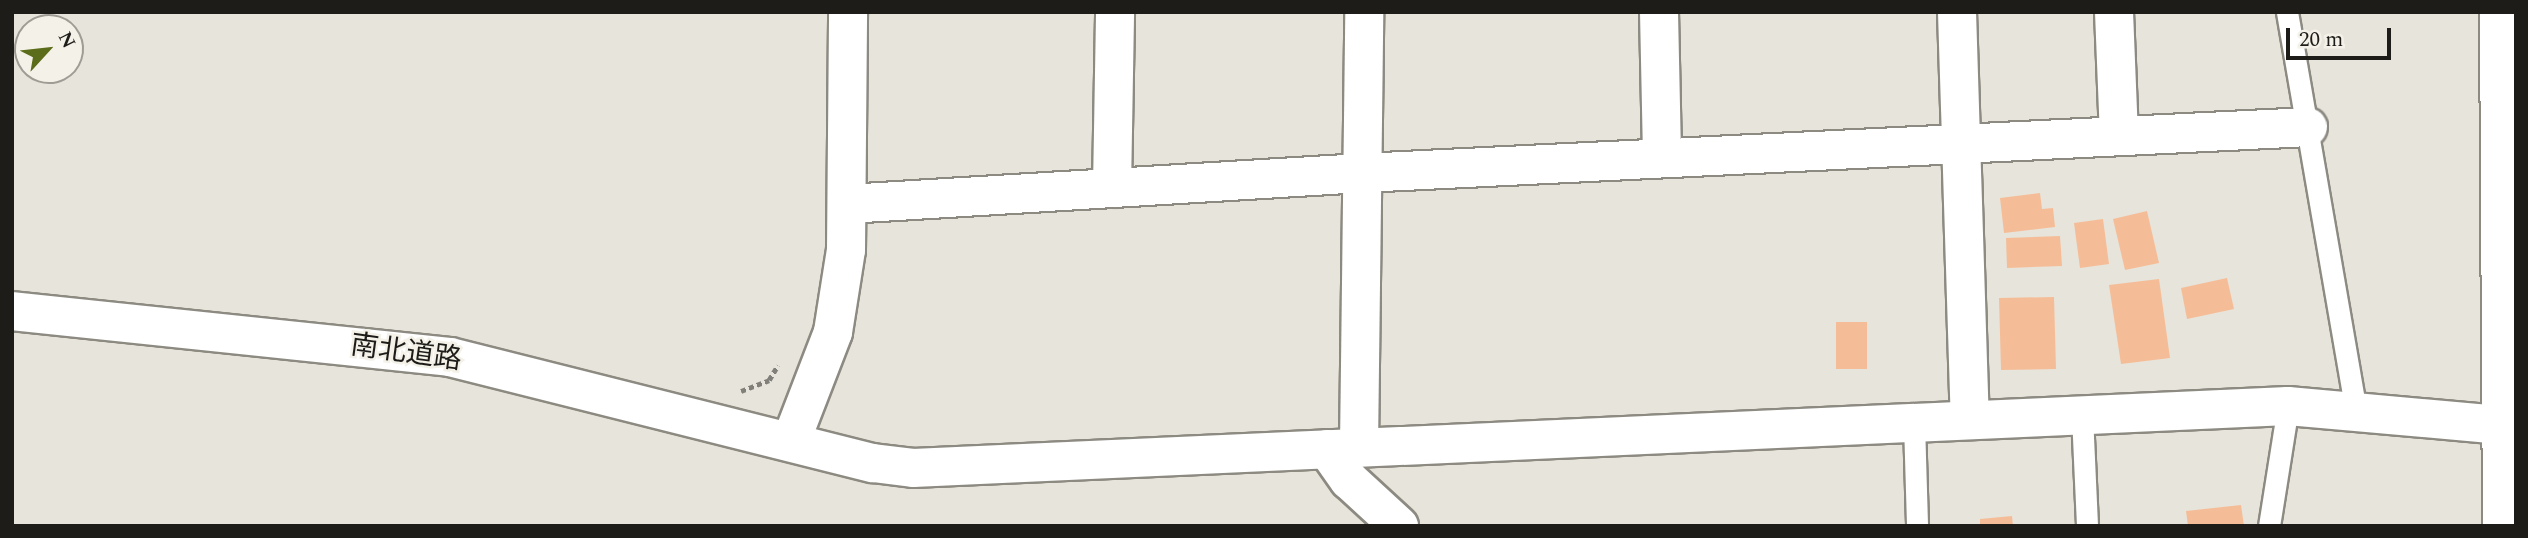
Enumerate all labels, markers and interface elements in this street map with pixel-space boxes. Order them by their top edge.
north arrow [14,14,84,84]
scale bar [2290,14,2395,58]
text: 20 m [2299,24,2343,56]
text: N [50,27,83,54]
street label: 南北道路 [348,329,464,377]

